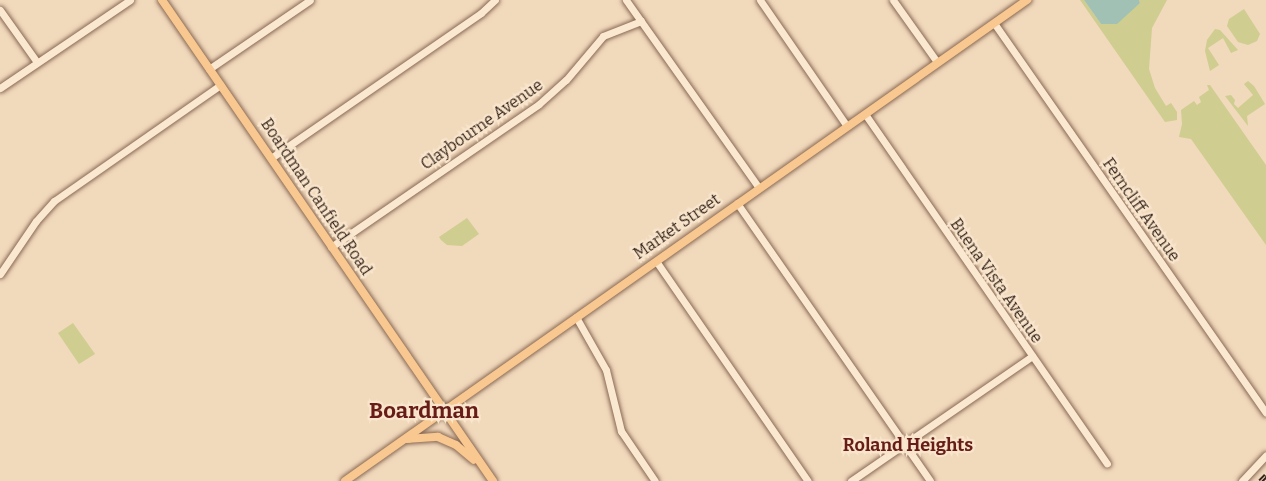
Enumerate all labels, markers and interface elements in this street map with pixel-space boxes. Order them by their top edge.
street label: Claybourne Avenue [417,76,547,174]
street label: Boardman Canfield Road [256,115,376,279]
street label: Ferncliff Avenue [1098,155,1184,265]
street label: Market Street [630,190,724,264]
street label: Buena Vista Avenue [946,215,1046,347]
district label: Boardman [369,398,479,424]
district label: Roland Heights [843,434,973,456]

